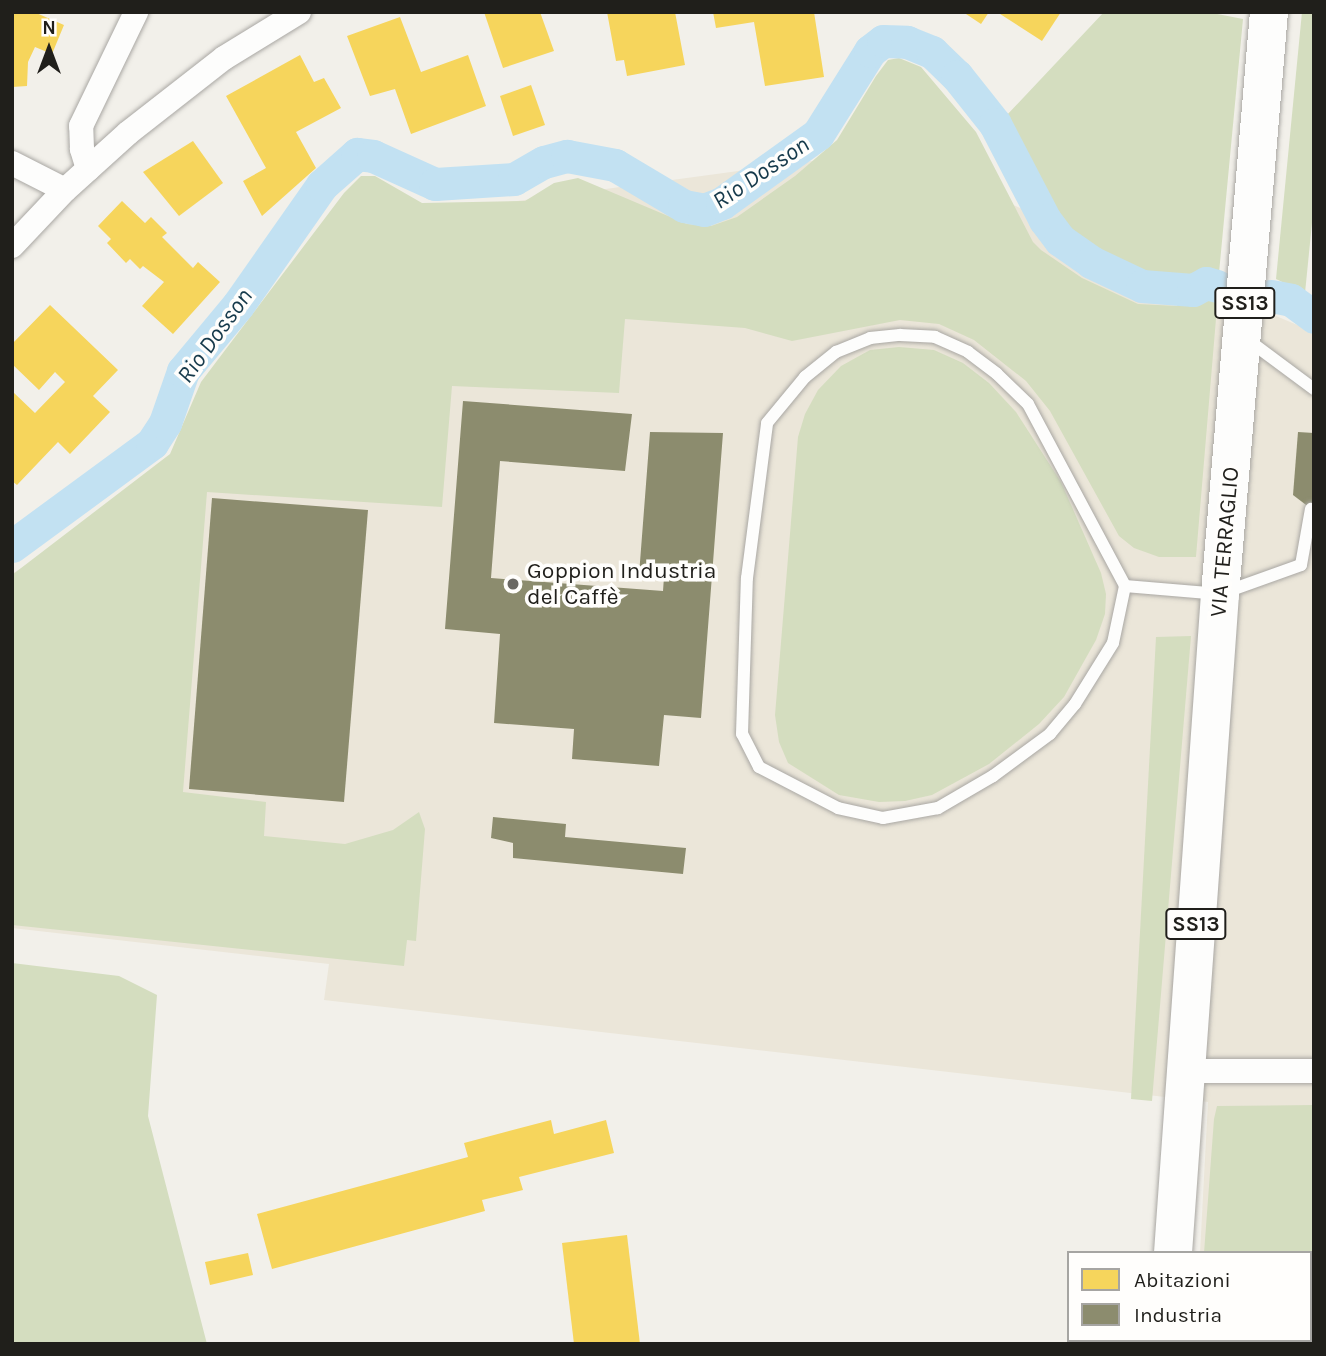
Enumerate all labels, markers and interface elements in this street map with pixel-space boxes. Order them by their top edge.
north arrow [14,14,84,84]
text: N [42,17,56,39]
water label: Rio Dosson [707,130,815,216]
water label: Rio Dosson [171,283,259,389]
road number: SS13 [1214,286,1276,320]
street label: VIA TERRAGLIO [1205,466,1245,618]
place label: Goppion Industria del Caffè [527,557,716,611]
marker: Goppion Industria del Caffè [505,576,521,592]
road number: SS13 [1164,906,1228,942]
legend [1067,1251,1312,1342]
text: Abitazioni [1134,1268,1231,1292]
text: Industria [1134,1303,1222,1327]

